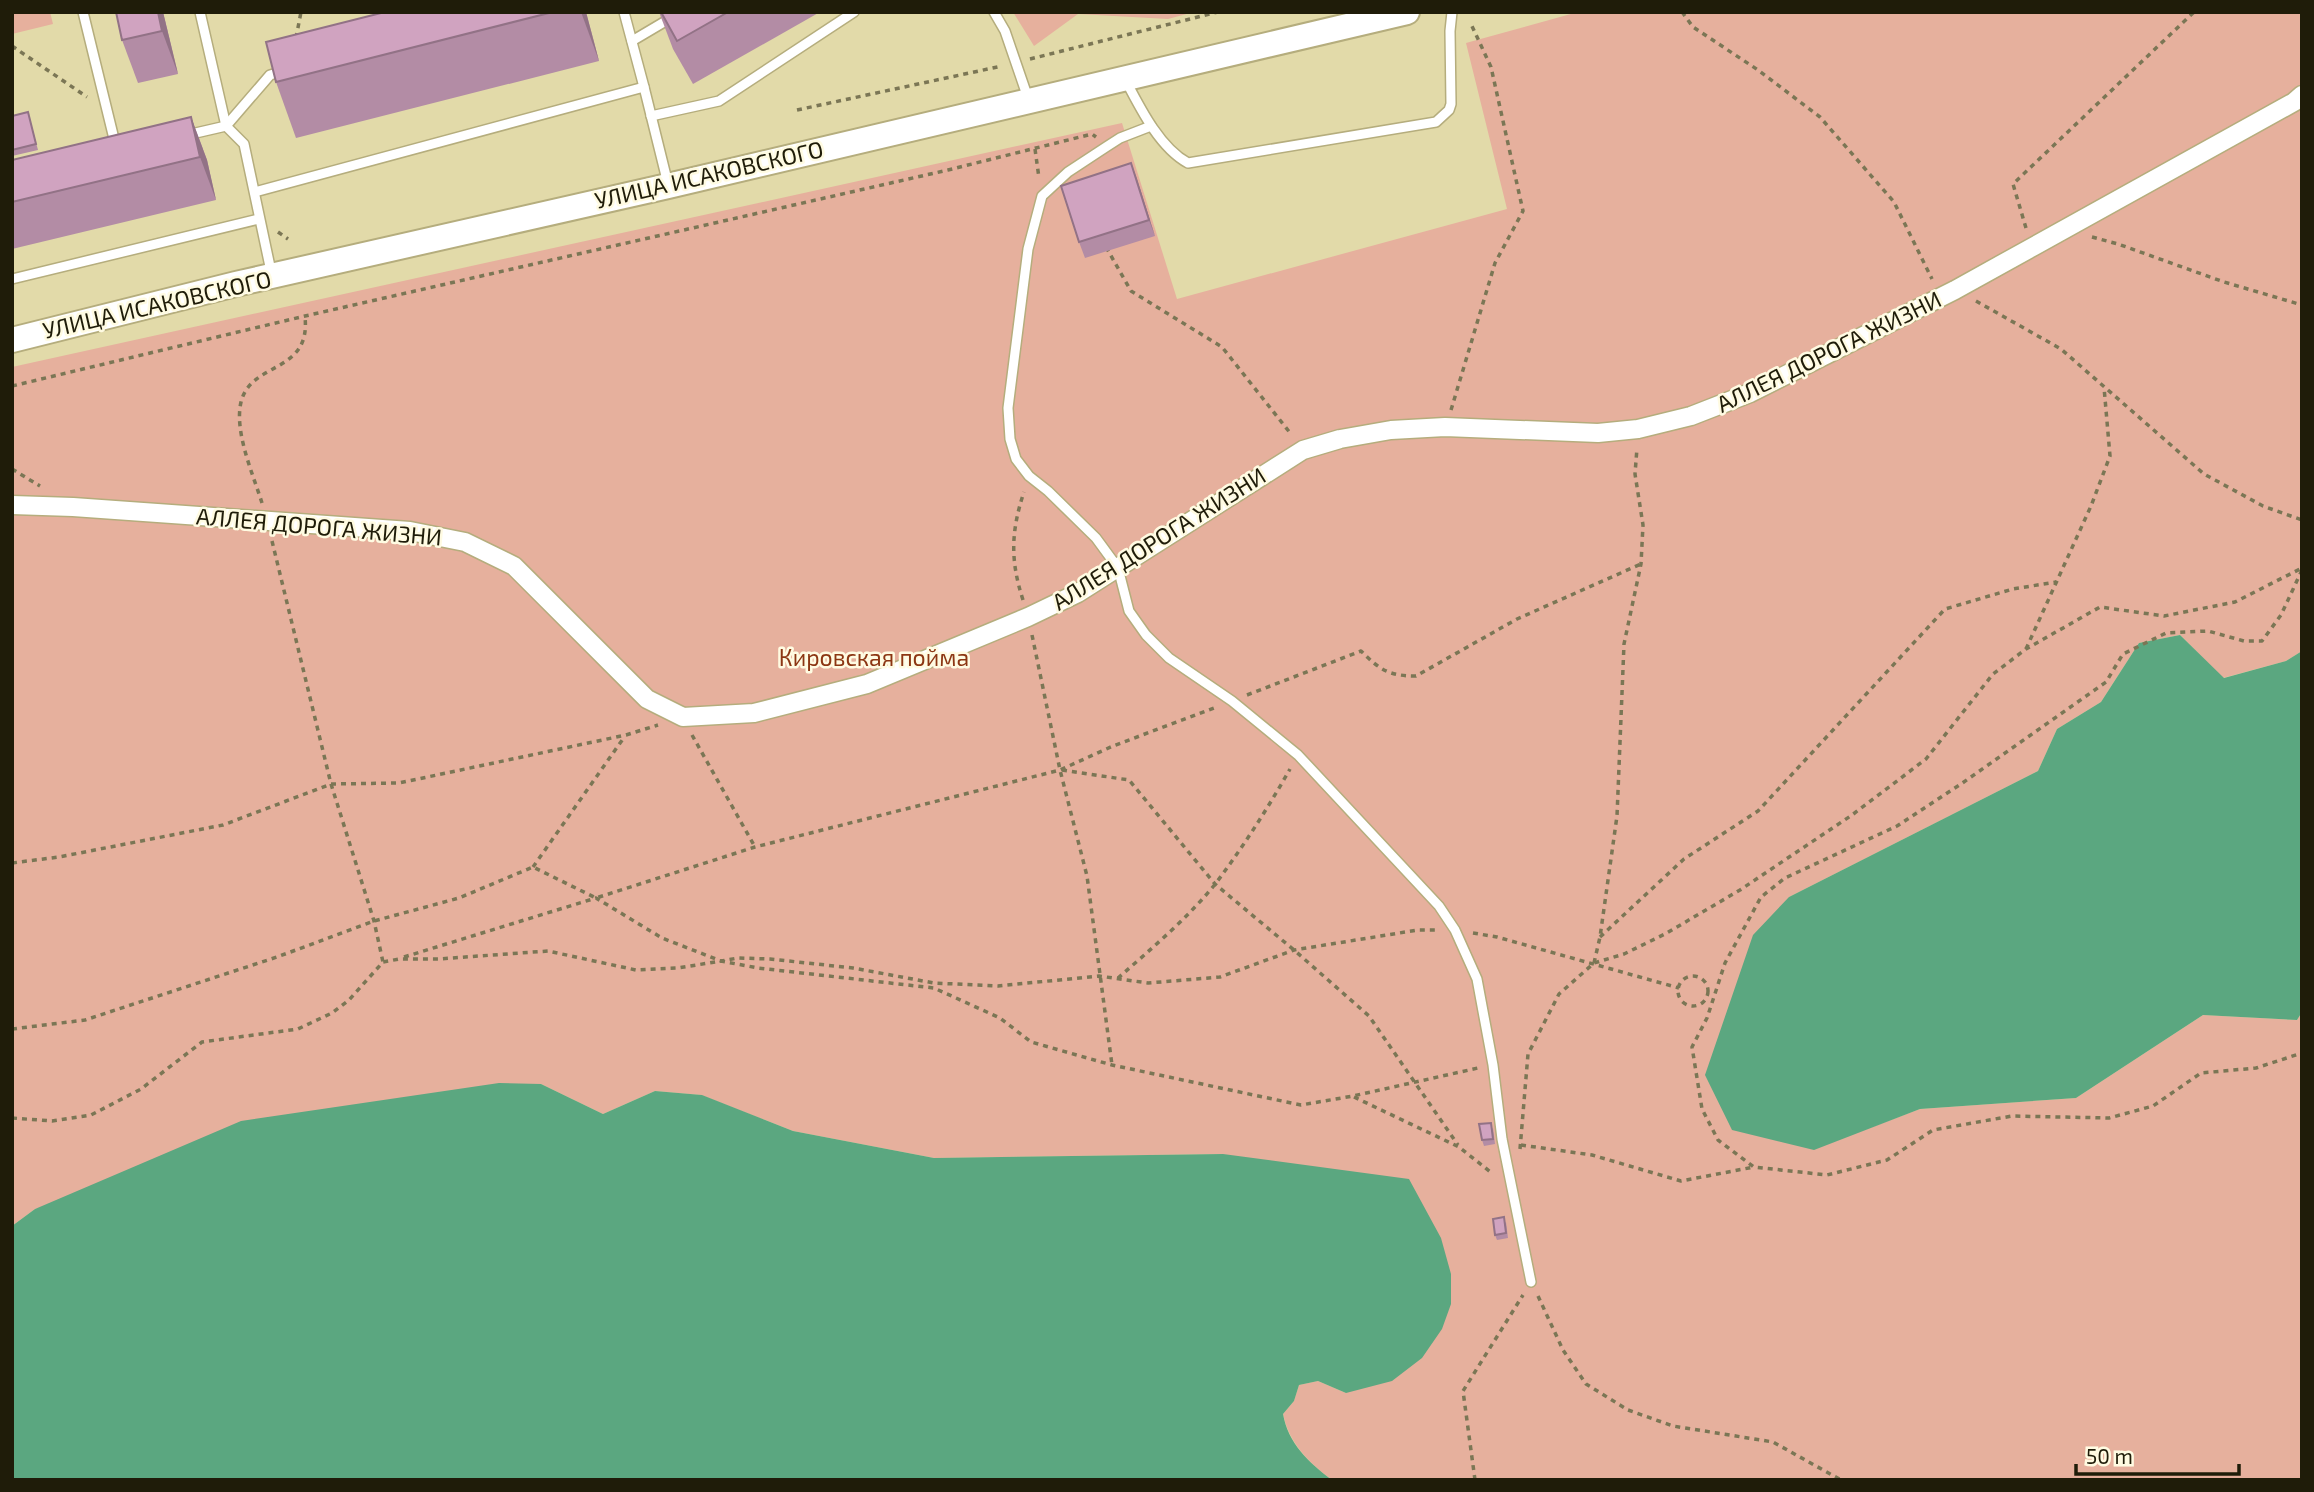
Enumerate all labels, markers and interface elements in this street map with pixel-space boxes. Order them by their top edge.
street label: УЛИЦА ИСАКОВСКОГО [592,134,826,214]
street label: УЛИЦА ИСАКОВСКОГО [40,264,274,344]
street label: АЛЛЕЯ ДОРОГА ЖИЗНИ [1712,284,1946,418]
street label: АЛЛЕЯ ДОРОГА ЖИЗНИ [1046,461,1270,615]
street label: АЛЛЕЯ ДОРОГА ЖИЗНИ [195,501,443,551]
park label: Кировская пойма [779,643,969,671]
scale bar [2076,1432,2239,1476]
text: 50 m [2086,1443,2133,1468]

